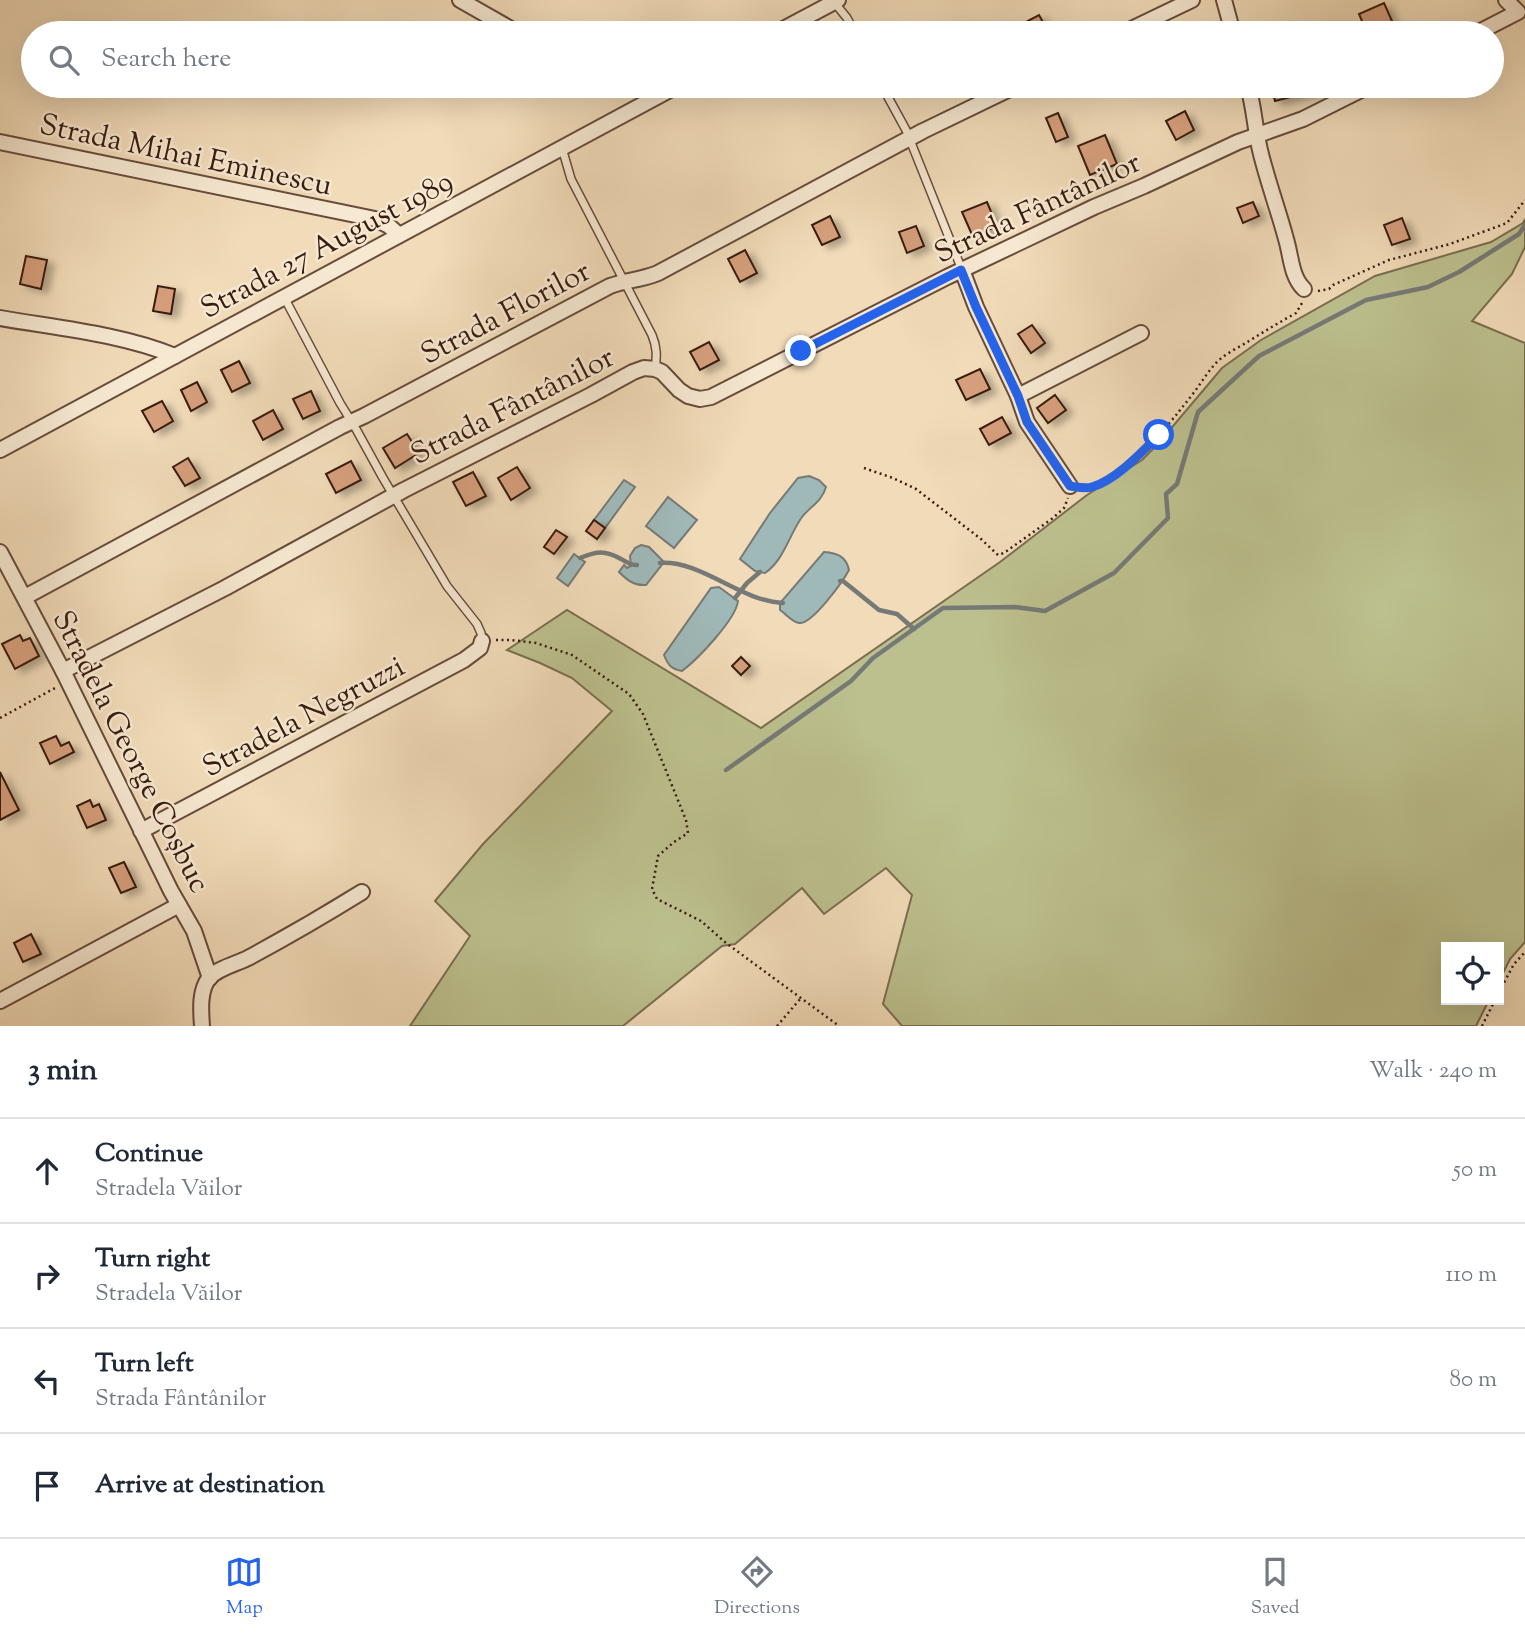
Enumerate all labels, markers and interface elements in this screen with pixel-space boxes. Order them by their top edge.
search box [21,21,1504,98]
icon: search [45,41,83,79]
text: Search here [101,41,231,78]
street label: Strada Mihai Eminescu [35,104,336,208]
street label: Strada Fântânilor [928,143,1148,276]
street label: Strada 27 August 1989 [193,161,461,331]
street label: Strada Florilor [414,251,599,377]
route end [785,335,816,366]
street label: Strada Fântânilor [404,337,622,477]
route start [1143,419,1174,450]
street label: Stradela George Coșbuc [40,604,220,901]
street label: Stradela Negruzzi [195,647,413,790]
map controls [1441,942,1504,1005]
button: locate [1441,942,1504,1005]
text: 3 min [28,1050,98,1093]
text: Walk · 240 m [1369,1055,1497,1088]
text: Continue [95,1136,203,1173]
icon: ahead [28,1152,66,1190]
text: 50 m [1453,1154,1497,1187]
text: Stradela Văilor [95,1173,243,1206]
text: Turn right [95,1241,210,1278]
icon: right [28,1257,66,1295]
text: 110 m [1446,1259,1497,1292]
text: Stradela Văilor [95,1278,243,1311]
text: Turn left [95,1346,194,1383]
icon: left [28,1362,66,1400]
text: 80 m [1449,1364,1497,1397]
text: Strada Fântânilor [95,1383,266,1416]
icon: arrive [28,1467,66,1505]
text: Arrive at destination [95,1467,325,1504]
tab: Map [225,1553,263,1622]
tab: Directions [714,1553,800,1622]
tab: Saved [1251,1553,1300,1622]

